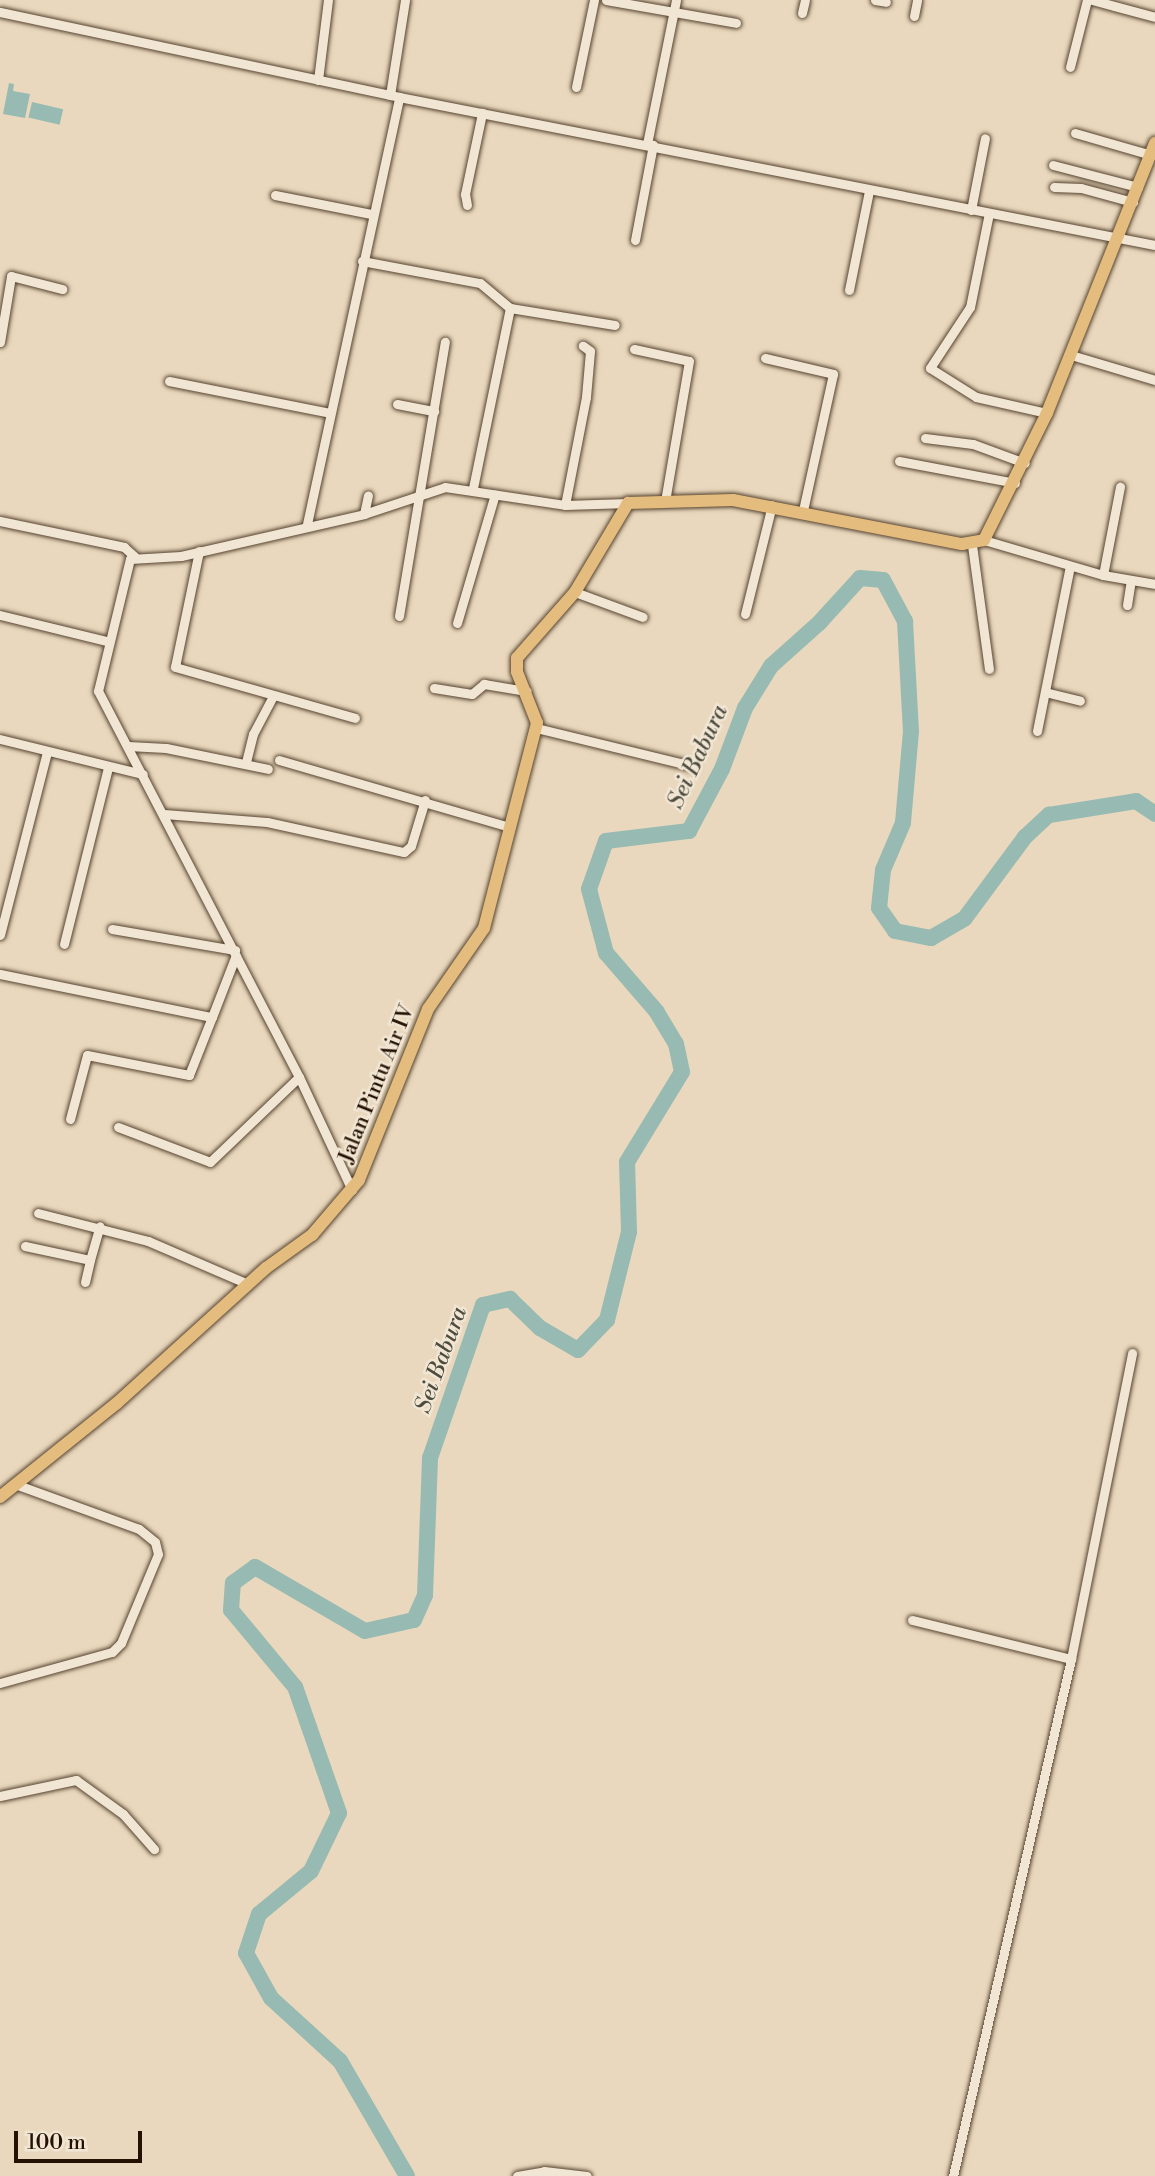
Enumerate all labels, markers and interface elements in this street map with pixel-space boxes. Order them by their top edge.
water label: Sei Babura [662,701,734,813]
street label: Jalan Pintu Air IV [334,1001,420,1167]
water label: Sei Babura [409,1303,473,1417]
scale bar [18,2116,145,2160]
text: 100 m [27,2130,86,2156]

